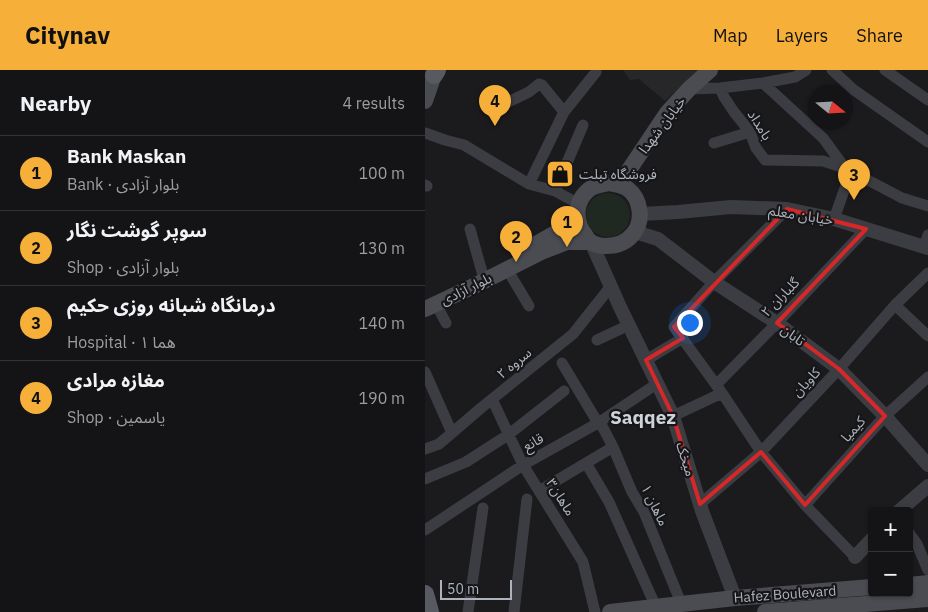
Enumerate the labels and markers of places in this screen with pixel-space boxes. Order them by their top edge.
pin: 4 [479,85,511,126]
shop icon: فروشگاه تبلت [545,159,575,189]
pin: 3 [838,159,870,200]
place label: فروشگاه تبلت [579,165,657,183]
pin: 1 [551,206,583,247]
pin: 2 [500,221,532,262]

